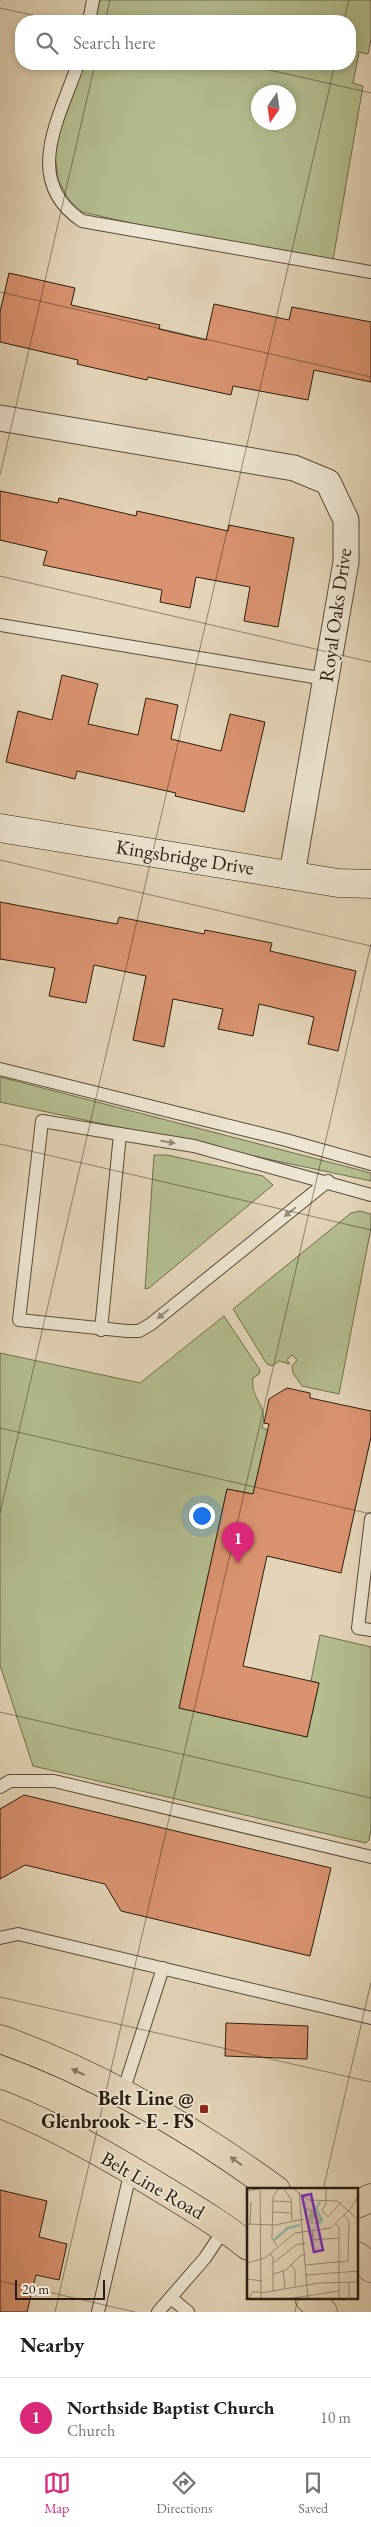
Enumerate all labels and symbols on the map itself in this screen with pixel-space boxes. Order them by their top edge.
north arrow [251,85,296,130]
street label: Royal Oaks Drive [313,546,357,684]
street label: Kingsbridge Drive [114,833,256,881]
one-way arrow [161,1139,177,1147]
one-way arrow [284,1206,297,1217]
one-way arrow [157,1309,170,1320]
your location [189,1503,215,1529]
pin: 1 [222,1522,254,1563]
one-way arrow [71,2068,85,2076]
place label: Belt Line @ Glenbrook - E - FS [41,2085,194,2134]
marker: Belt Line @ Glenbrook - E - FS [198,2103,210,2115]
street label: Belt Line Road [97,2145,210,2226]
one-way arrow [229,2156,243,2166]
inset map [247,2188,358,2300]
scale bar [15,2277,105,2300]

